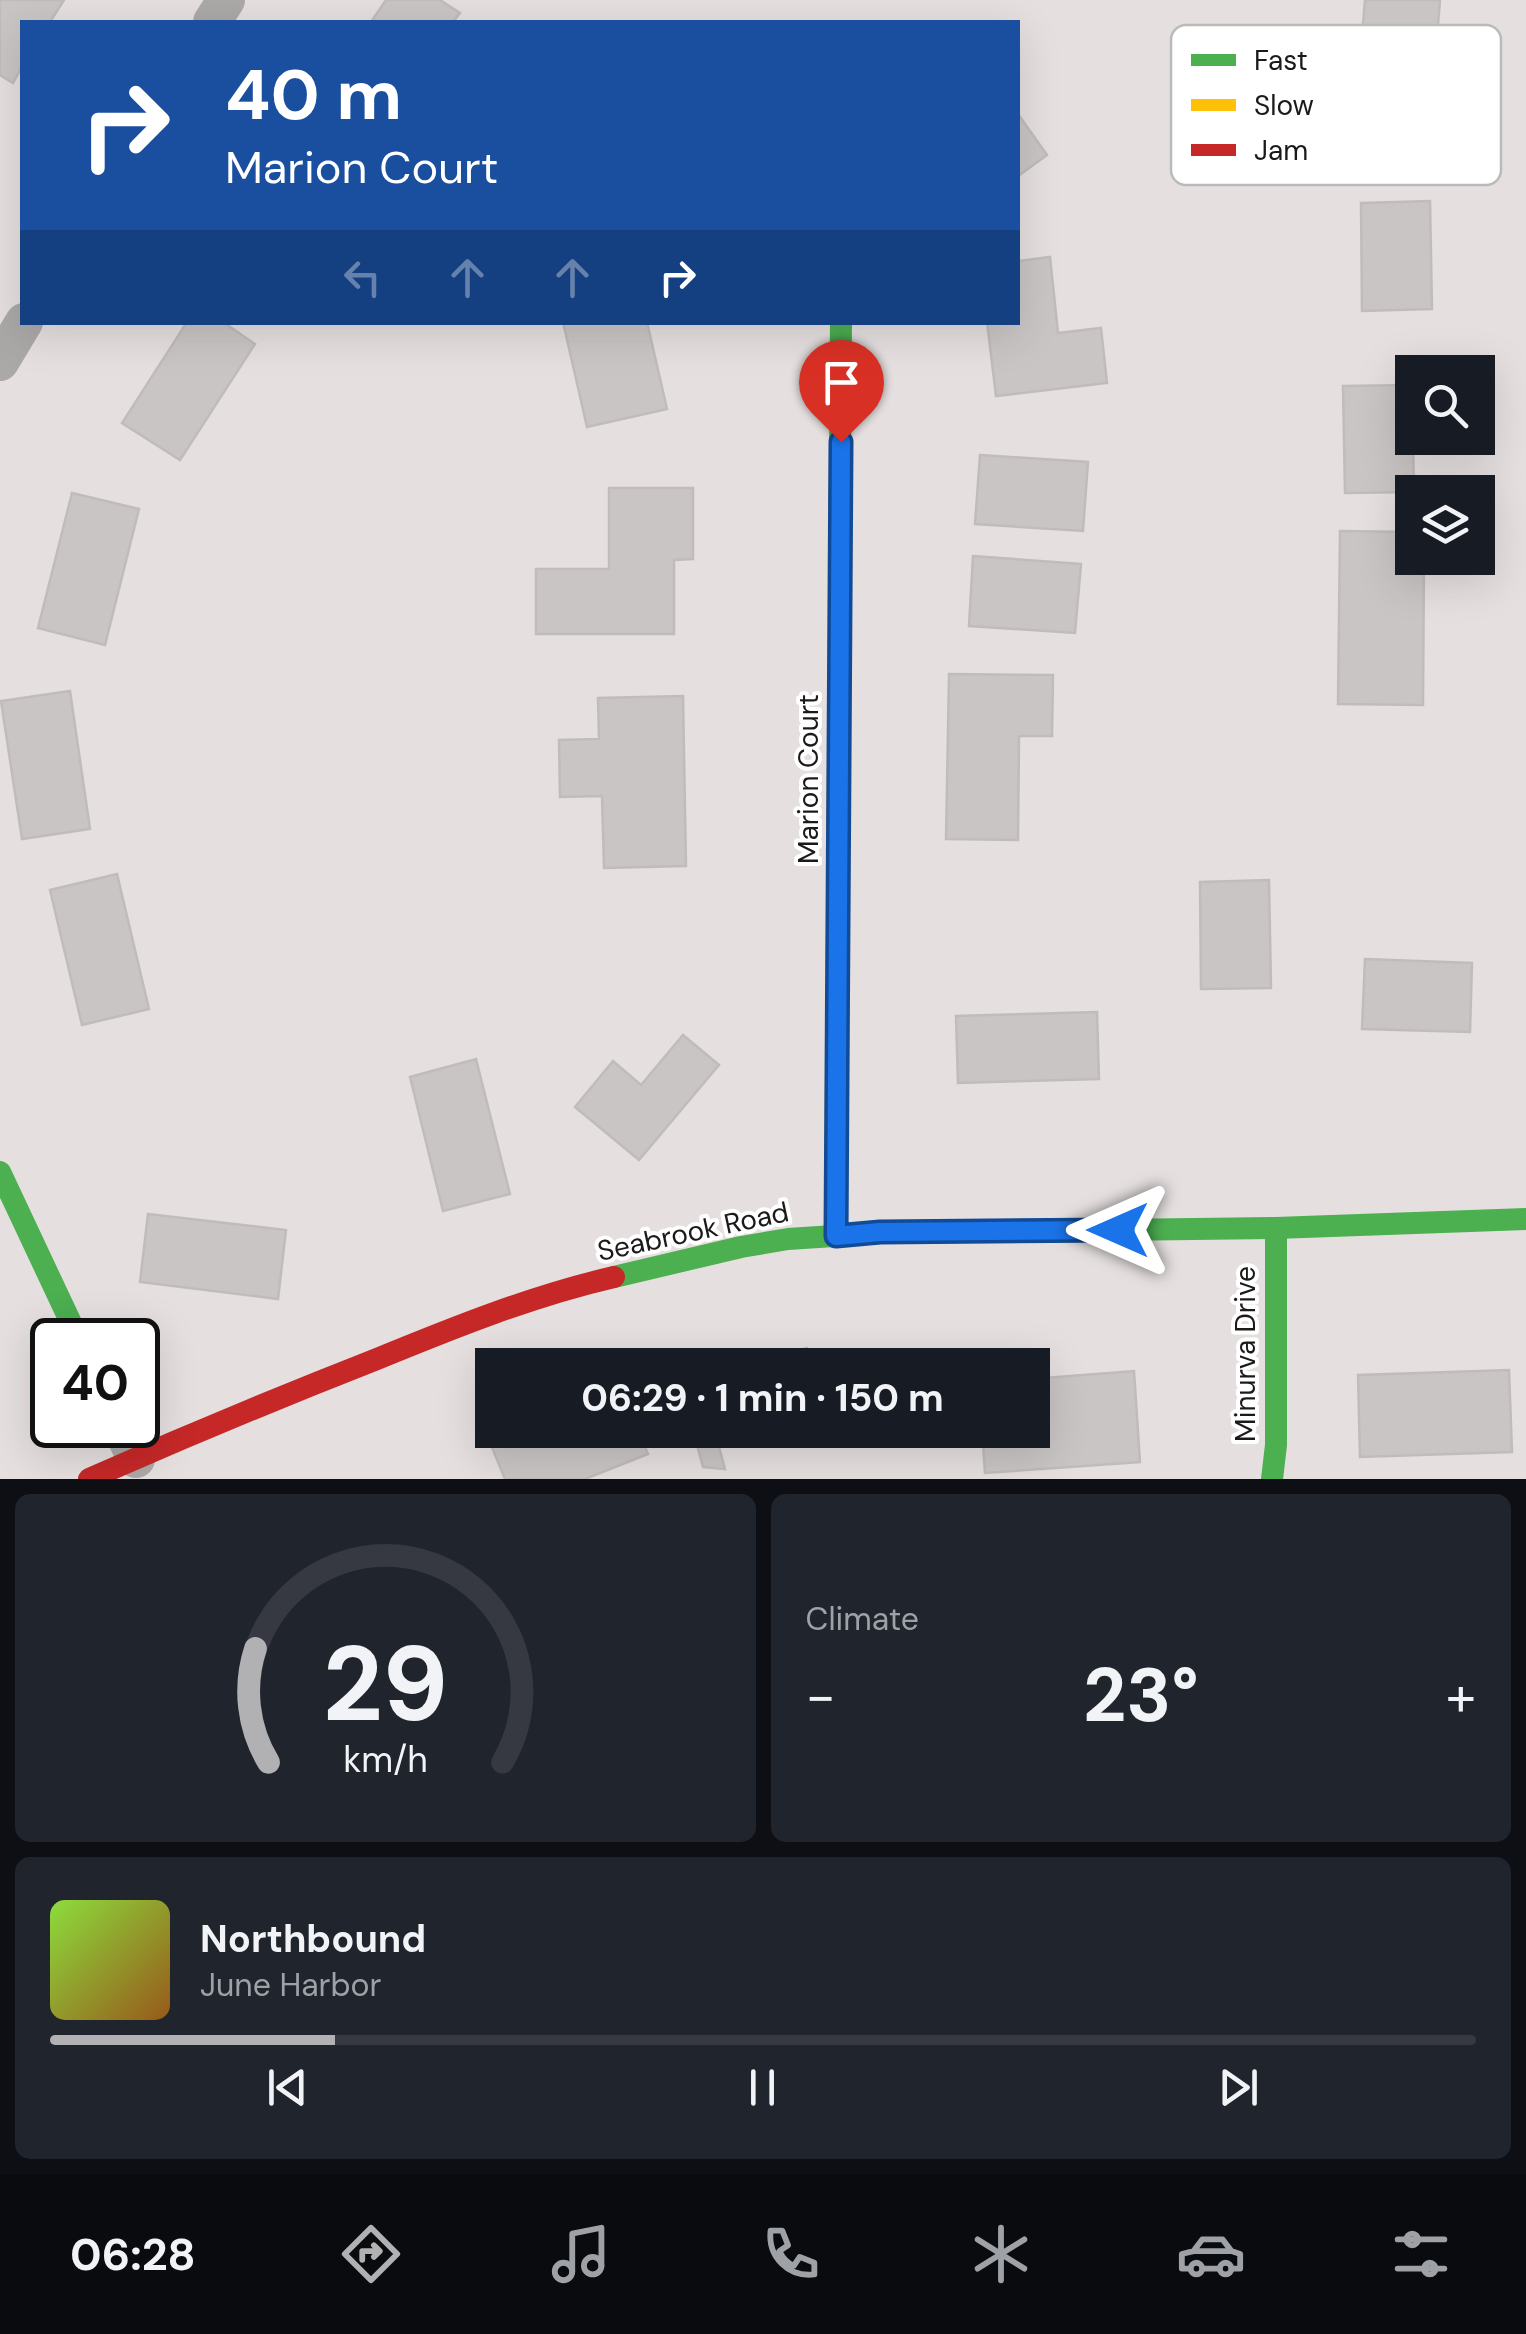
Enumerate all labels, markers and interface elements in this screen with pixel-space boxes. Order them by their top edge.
legend [1171,25,1501,185]
text: Fast [1254,42,1308,79]
text: 40 m [225,50,402,141]
icon: right [60,60,190,190]
text: Slow [1254,87,1314,124]
text: Jam [1254,132,1308,169]
text: Marion Court [225,138,498,197]
icon: left [335,250,390,305]
icon: ahead [440,250,495,305]
icon: ahead [545,250,600,305]
icon: right [650,250,705,305]
pin [799,340,884,443]
icon: arrive [814,355,869,410]
map controls [1395,355,1495,575]
button: search [1395,355,1495,455]
button: layers [1395,475,1495,575]
street label: Marion Court [790,694,827,864]
position arrow [1066,1178,1170,1282]
street label: Seabrook Road [594,1193,792,1270]
street label: Minurva Drive [1227,1266,1264,1442]
speed limit sign: 40 [30,1318,160,1448]
text: 06:29 · 1 min · 150 m [581,1373,944,1423]
text: Climate [806,1598,919,1640]
text: 29 [322,1617,448,1752]
text: 23° [1083,1647,1199,1744]
text: − [806,1660,836,1732]
text: + [1446,1660,1476,1732]
text: km/h [343,1737,427,1783]
text: Northbound [200,1914,426,1964]
text: June Harbor [200,1964,381,2006]
icon: previous [260,2060,315,2115]
icon: pause [735,2060,790,2115]
icon: next [1211,2060,1266,2115]
icon: directions [336,2219,406,2289]
icon: music [546,2219,616,2289]
icon: phone [756,2219,826,2289]
icon: climate [966,2219,1036,2289]
icon: car [1176,2219,1246,2289]
icon: filters [1386,2219,1456,2289]
text: 06:28 [70,2225,196,2284]

